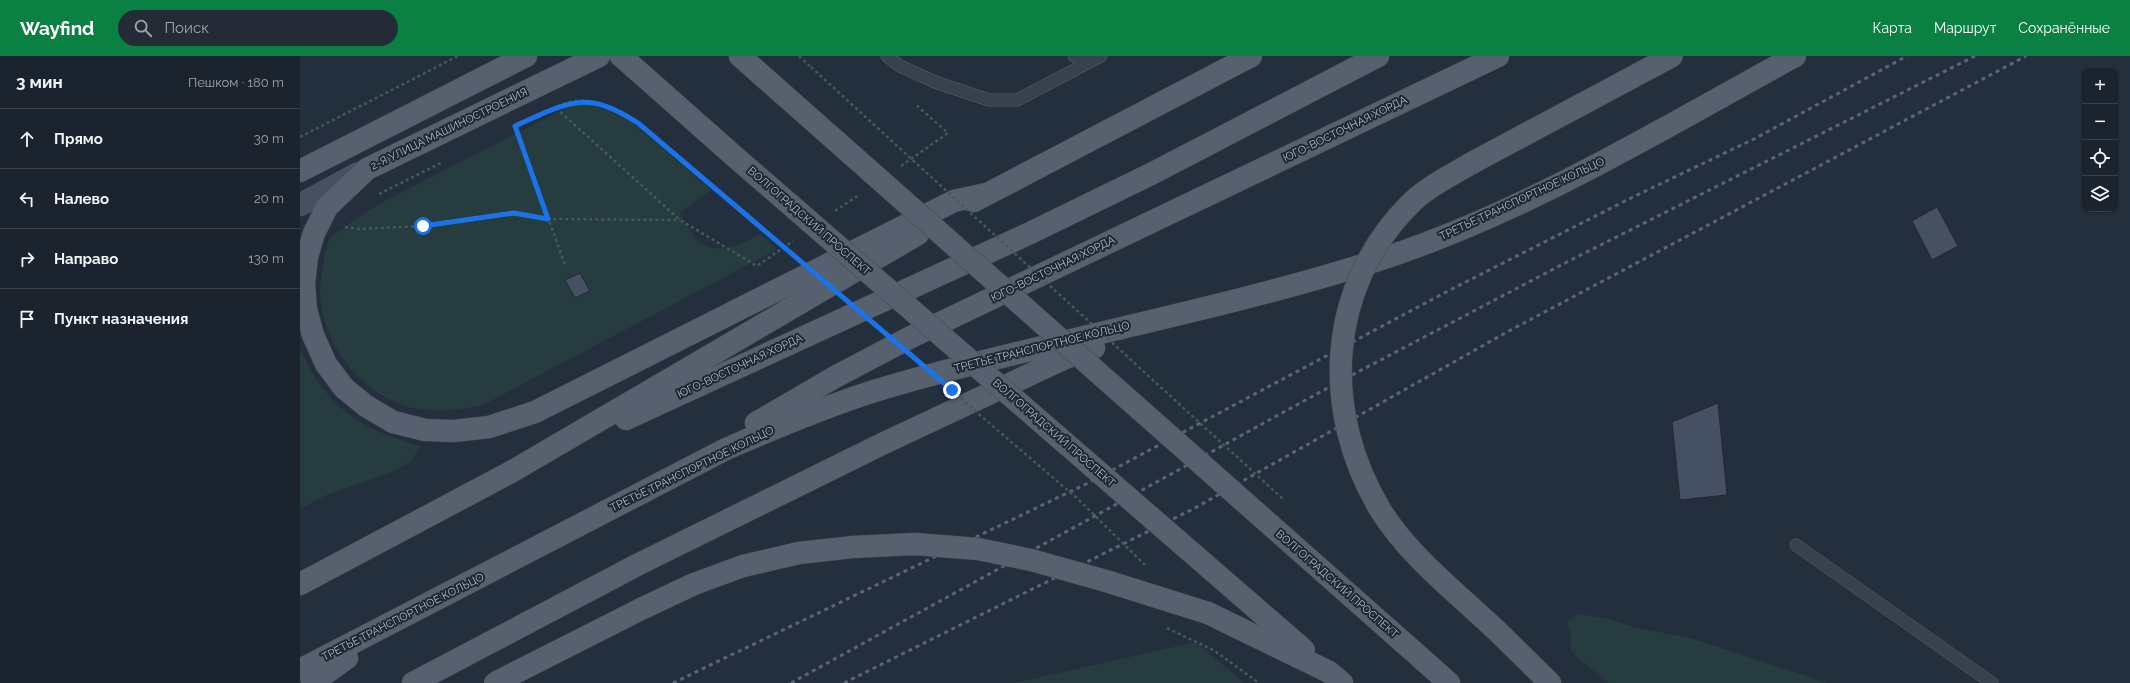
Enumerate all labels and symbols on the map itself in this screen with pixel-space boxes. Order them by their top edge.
street label: 2-Я УЛИЦА МАШИНОСТРОЕНИЯ [368,85,530,173]
street label: ЮГО-ВОСТОЧНАЯ ХОРДА [1281,93,1410,165]
street label: ТРЕТЬЕ ТРАНСПОРТНОЕ КОЛЬЦО [1438,155,1606,243]
street label: ВОЛГОГРАДСКИЙ ПРОСПЕКТ [745,164,873,278]
route start [414,217,432,235]
street label: ЮГО-ВОСТОЧНАЯ ХОРДА [989,233,1118,305]
street label: ТРЕТЬЕ ТРАНСПОРТНОЕ КОЛЬЦО [953,319,1131,375]
street label: ЮГО-ВОСТОЧНАЯ ХОРДА [675,331,805,401]
street label: ВОЛГОГРАДСКИЙ ПРОСПЕКТ [990,376,1118,490]
route end [943,381,961,399]
street label: ТРЕТЬЕ ТРАНСПОРТНОЕ КОЛЬЦО [608,424,776,514]
street label: ВОЛГОГРАДСКИЙ ПРОСПЕКТ [1273,527,1401,641]
street label: ТРЕТЬЕ ТРАНСПОРТНОЕ КОЛЬЦО [320,570,486,664]

